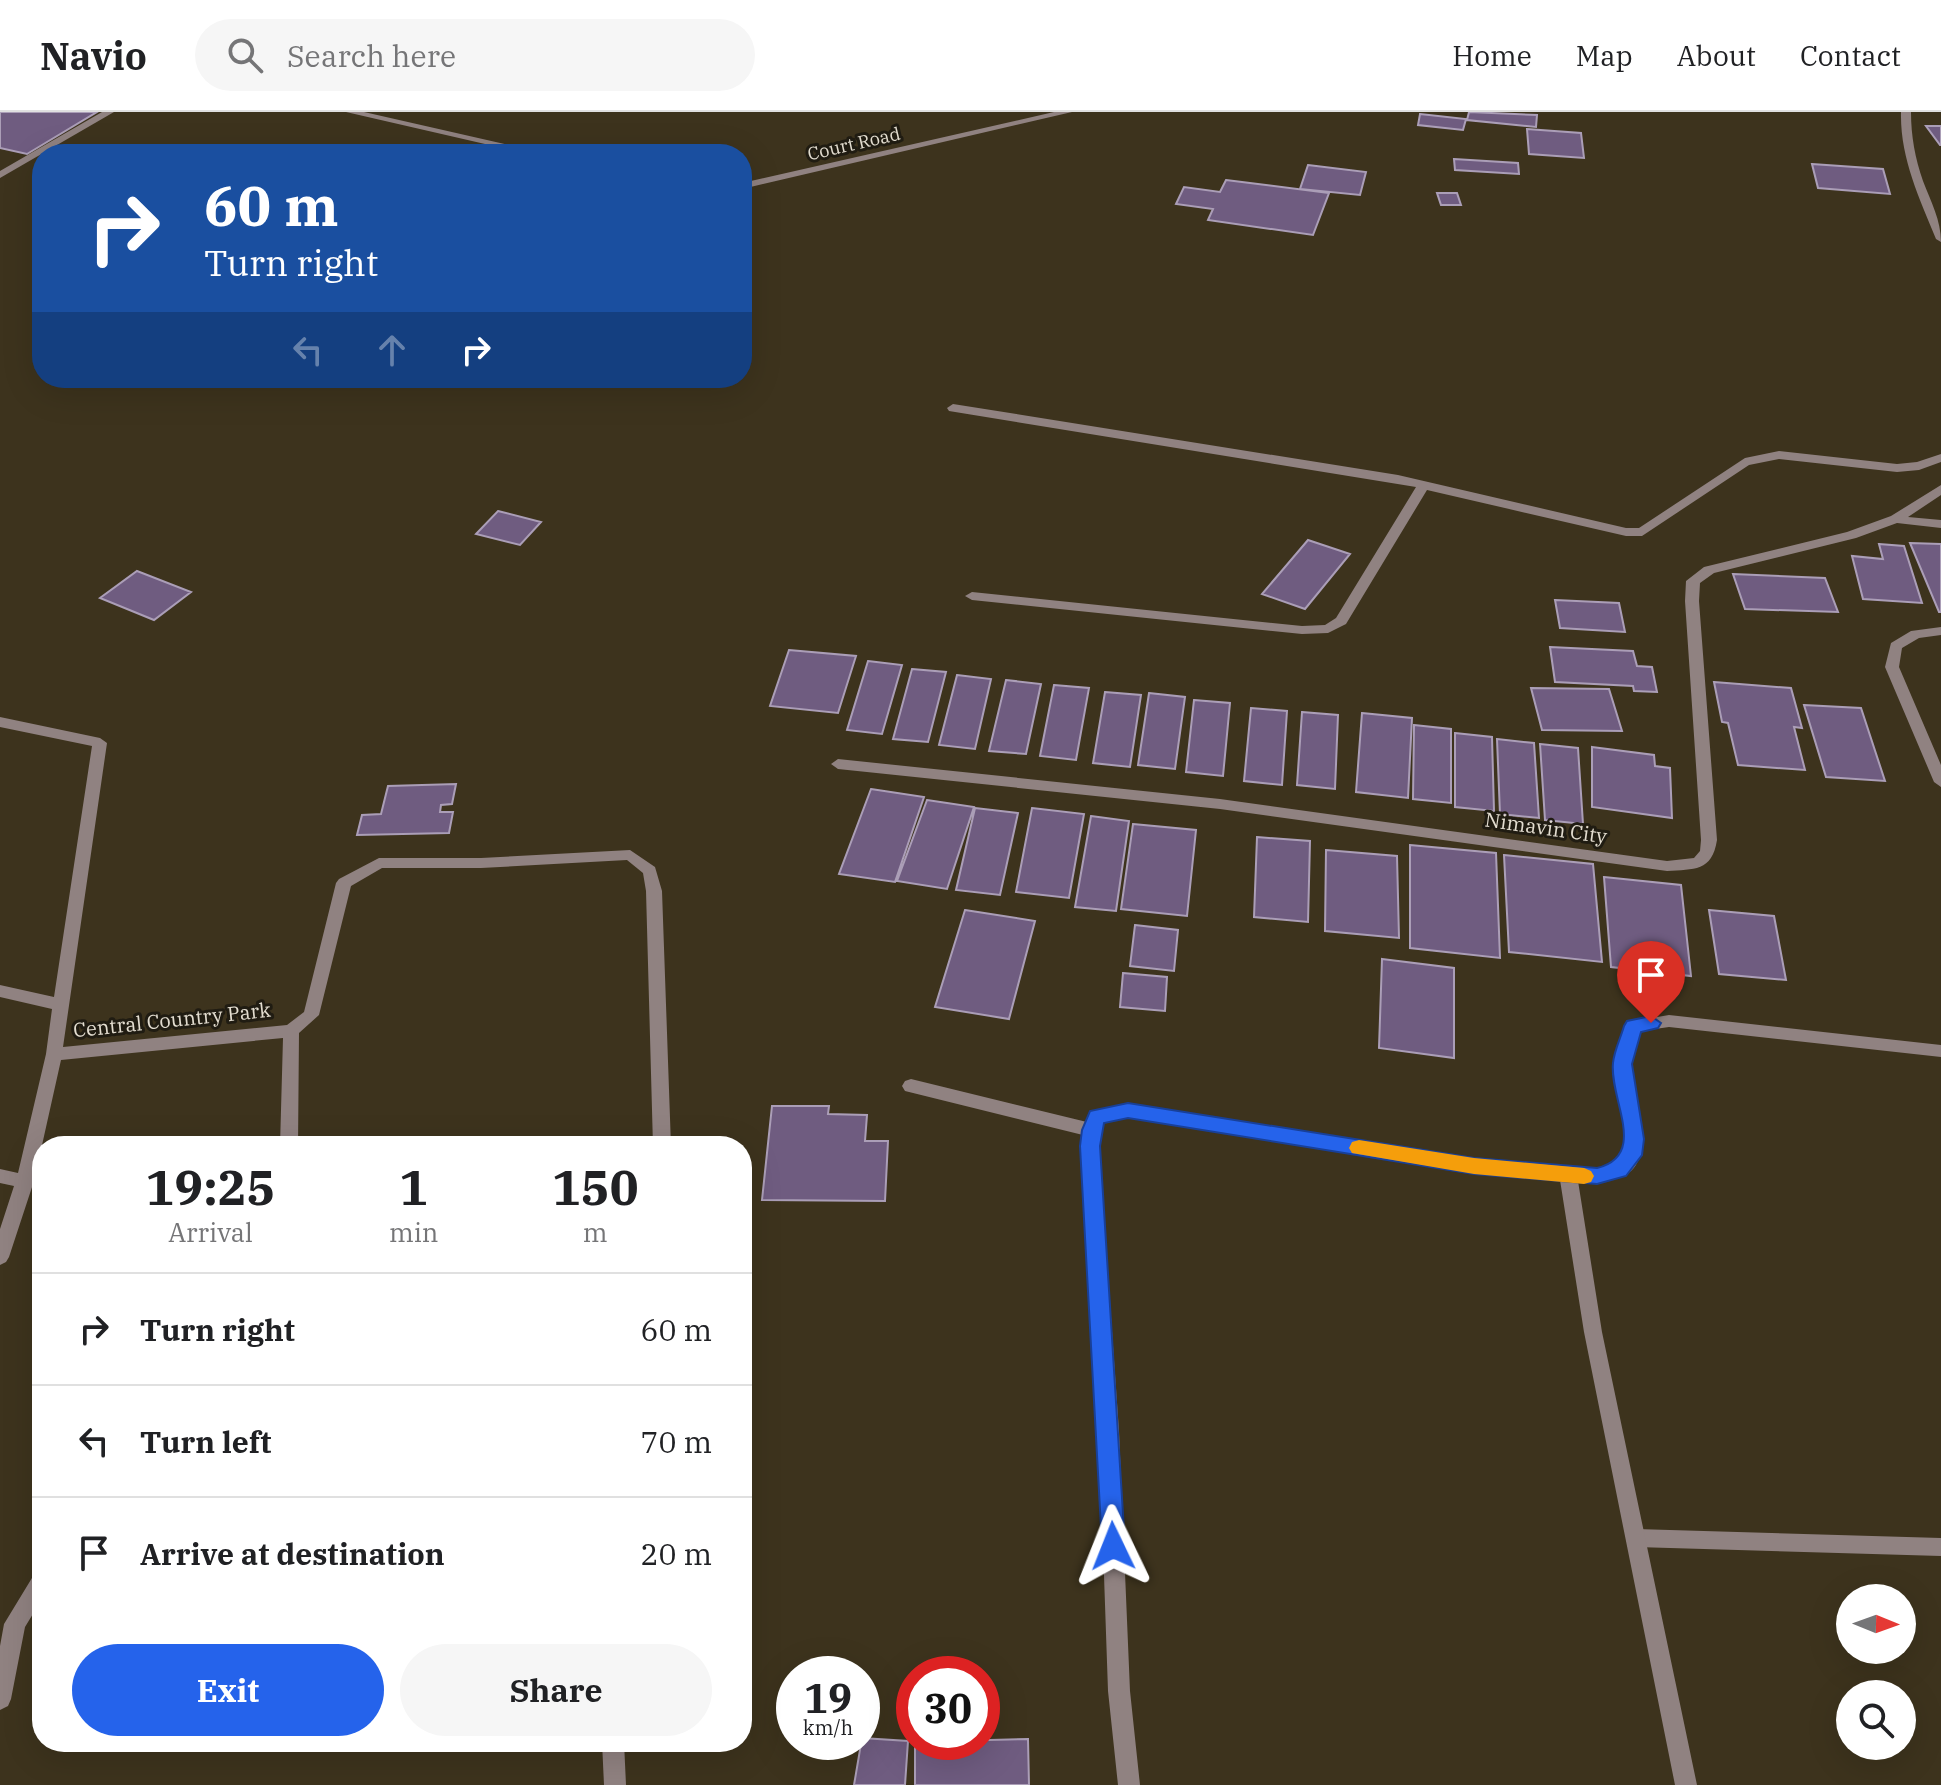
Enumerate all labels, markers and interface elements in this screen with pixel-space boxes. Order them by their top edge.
search box [195,19,755,91]
text: Navio [40,31,147,80]
icon: search [223,33,267,77]
text: Search here [287,36,456,75]
text: Home [1452,37,1532,74]
text: Map [1576,37,1633,74]
text: About [1677,37,1756,74]
text: Contact [1800,37,1901,74]
street label: Court Road [805,122,903,165]
text: 60 m [204,169,339,241]
icon: right [72,176,176,280]
text: Turn right [204,239,378,286]
icon: left [286,328,330,372]
icon: ahead [370,328,414,372]
icon: right [454,328,498,372]
street label: Nimavin City [1483,806,1609,849]
pin [1617,941,1685,1023]
icon: arrive [1629,953,1673,997]
street label: Central Country Park [72,996,272,1043]
text: 19:25 [146,1156,275,1218]
text: 1 [399,1156,428,1218]
text: 150 [552,1156,638,1218]
text: Arrival [168,1215,253,1249]
text: min [389,1215,438,1249]
text: m [583,1215,608,1249]
icon: right [72,1307,116,1351]
text: Turn right [140,1310,295,1349]
text: 60 m [640,1310,712,1349]
icon: left [72,1419,116,1463]
text: Turn left [140,1422,272,1461]
text: 70 m [640,1422,712,1461]
position arrow [1071,1504,1155,1588]
icon: arrive [72,1531,116,1575]
text: Arrive at destination [140,1534,445,1573]
text: 20 m [640,1534,712,1573]
north arrow [1836,1584,1916,1664]
map controls [1836,1584,1916,1760]
button: Exit [72,1644,384,1736]
button: Share [400,1644,712,1736]
speed limit sign: 30 [896,1656,1000,1760]
text: 19 [804,1672,852,1724]
button: search [1836,1680,1916,1760]
text: km/h [803,1714,853,1741]

